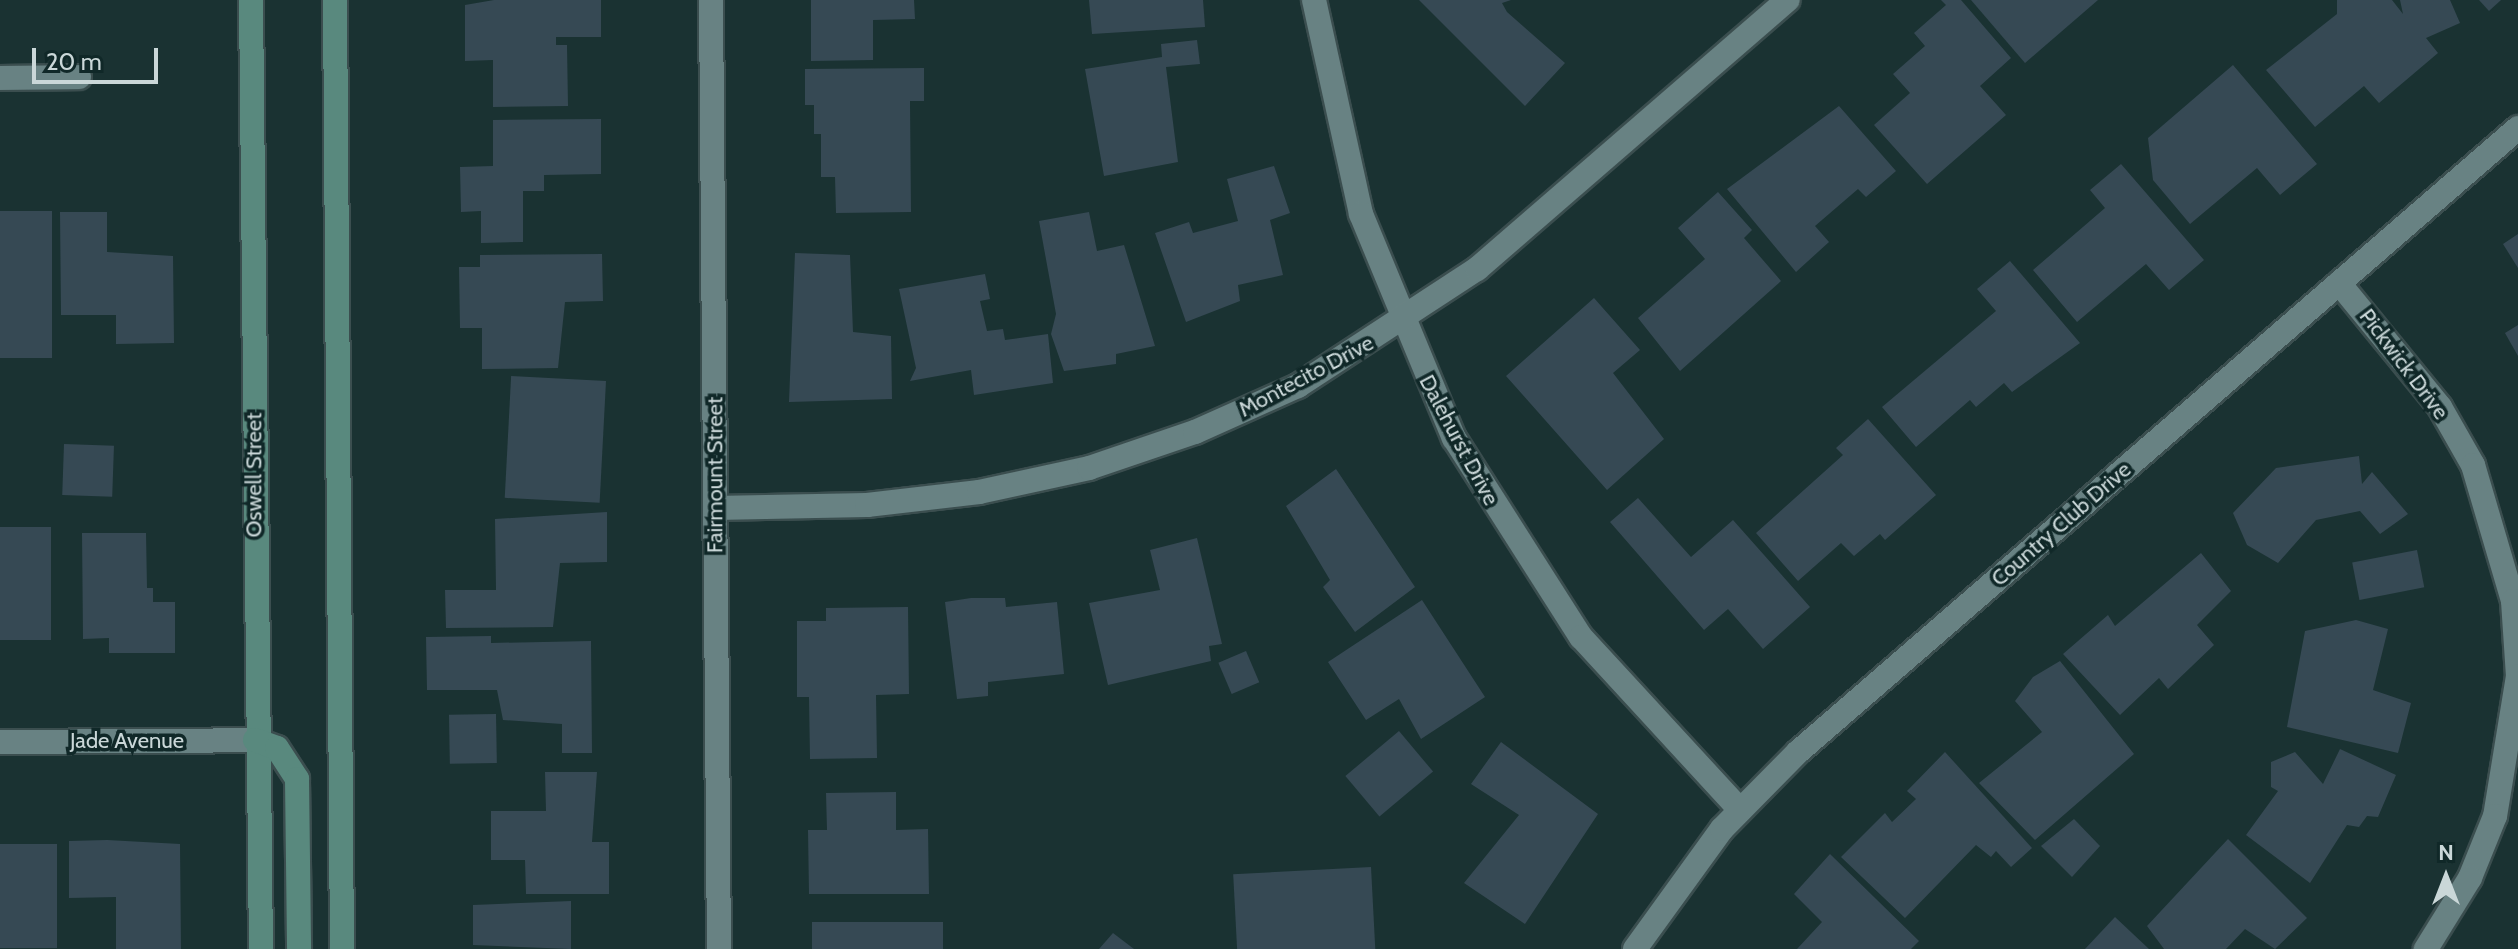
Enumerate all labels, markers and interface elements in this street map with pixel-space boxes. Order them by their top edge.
scale bar [36,32,162,82]
text: 20 m [46,47,102,76]
street label: Pickwick Drive [2354,303,2454,425]
street label: Montecito Drive [1234,329,1378,423]
street label: Dalehurst Drive [1414,370,1504,510]
street label: Fairmount Street [702,397,728,553]
street label: Oswell Street [241,413,267,537]
street label: Country Club Drive [1986,456,2136,592]
street label: Jade Avenue [70,728,184,754]
north arrow [2406,837,2486,917]
text: N [2438,839,2454,866]

